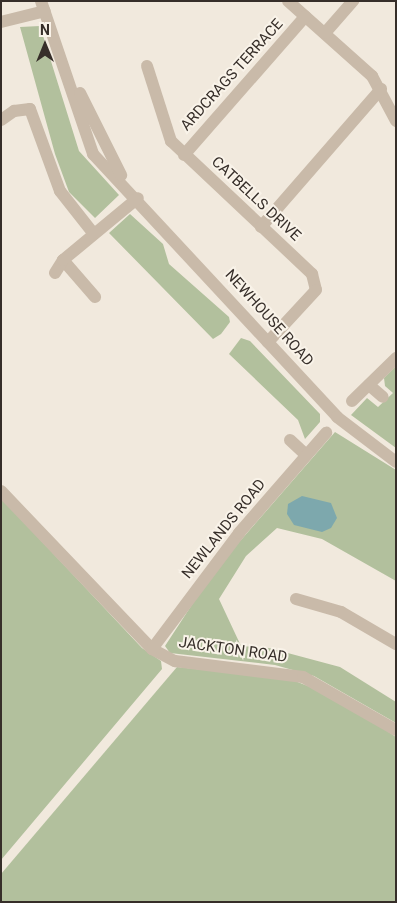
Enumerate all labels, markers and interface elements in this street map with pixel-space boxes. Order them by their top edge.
street label: ARDCRAGS TERRACE [177,15,287,135]
north arrow [20,20,70,70]
text: N [40,22,50,38]
street label: CATBELLS DRIVE [208,153,304,245]
street label: NEWHOUSE ROAD [221,266,317,370]
street label: NEWLANDS ROAD [178,476,270,582]
street label: JACKTON ROAD [178,633,288,667]

